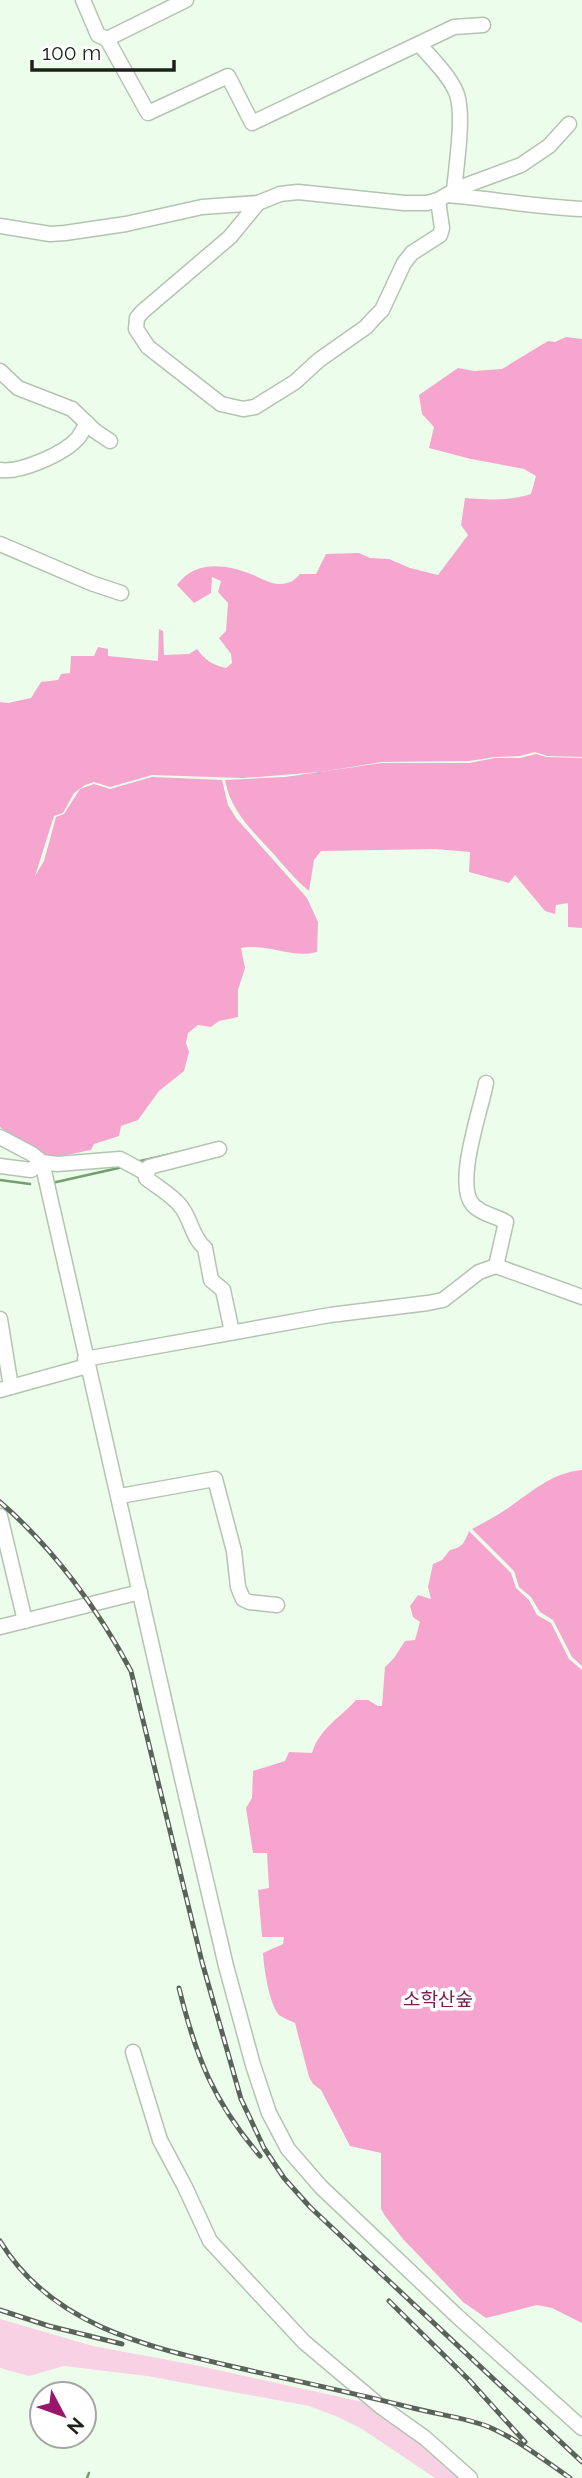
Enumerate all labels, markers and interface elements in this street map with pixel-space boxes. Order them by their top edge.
scale bar [32,28,173,72]
text: 100 m [42,40,101,65]
park label: 소학산숲 [403,1988,473,2010]
north arrow [28,2380,98,2450]
text: N [63,2413,89,2439]

